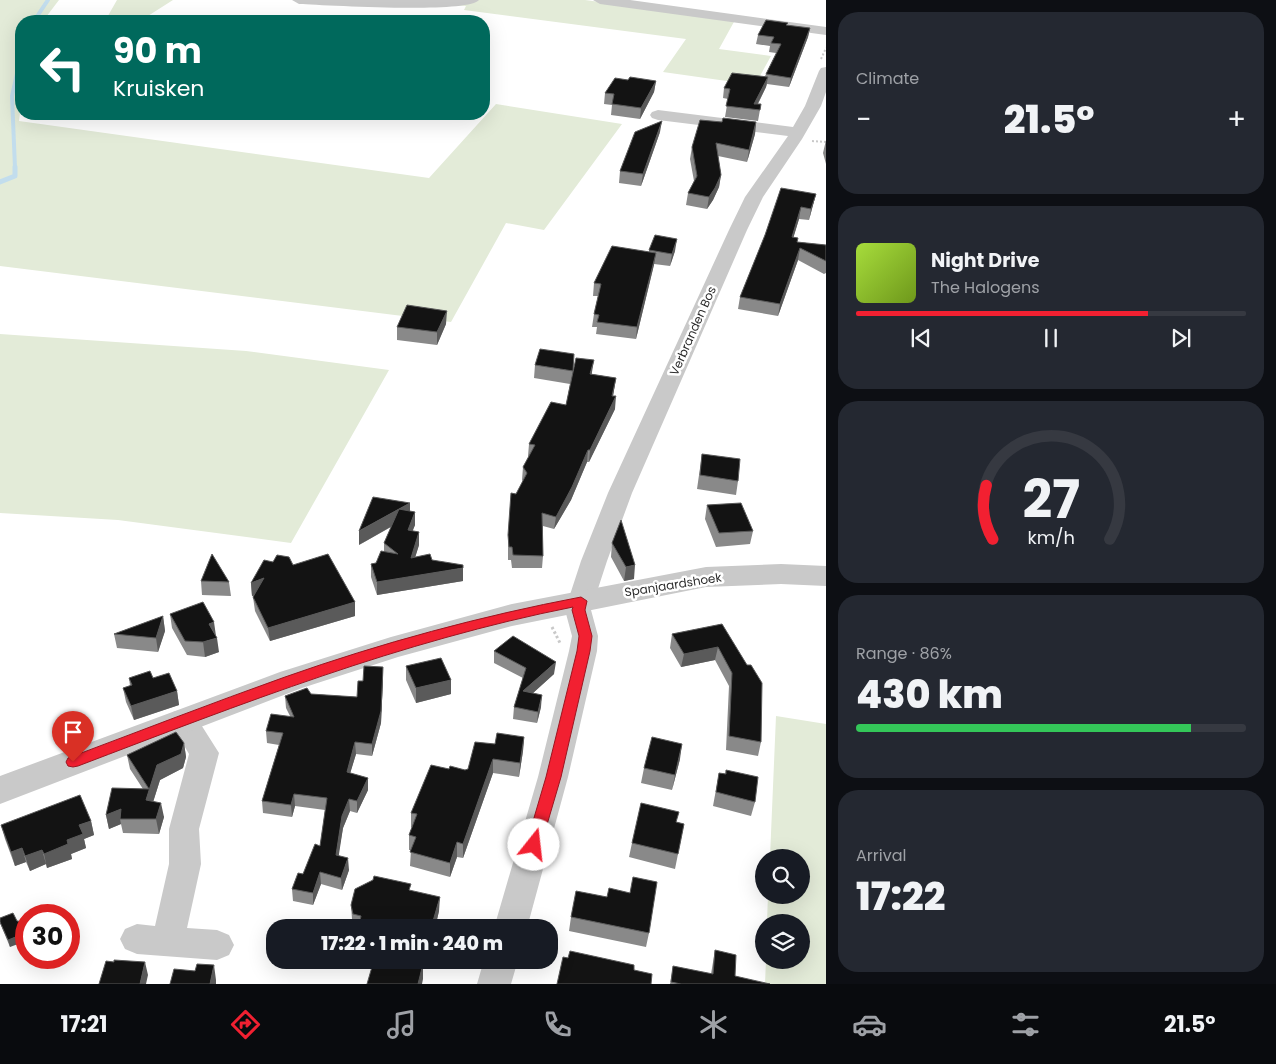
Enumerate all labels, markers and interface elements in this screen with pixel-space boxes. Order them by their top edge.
text: 90 m [113,26,202,75]
icon: left [30,35,95,100]
text: Climate [856,67,919,90]
text: Kruisken [113,73,204,104]
text: 21.5° [1004,93,1095,146]
text: − [856,100,871,139]
text: + [1227,100,1246,139]
text: Night Drive [931,247,1040,274]
text: The Halogens [931,276,1039,299]
street label: Verbranden Bos [665,283,720,378]
icon: previous [907,324,935,352]
icon: pause [1037,324,1065,352]
icon: next [1167,324,1195,352]
text: 27 [1022,463,1080,536]
text: km/h [1027,525,1075,550]
street label: Spanjaardshoek [623,568,723,601]
text: Range · 86% [856,642,952,665]
text: 430 km [856,668,1003,721]
pin [52,711,94,762]
icon: arrive [59,718,87,746]
position arrow [507,818,559,870]
text: Arrival [856,844,906,867]
map controls [755,849,810,969]
button: search [755,849,810,904]
text: 17:22 [856,870,945,923]
speed limit sign: 30 [15,904,80,969]
button: layers [755,914,810,969]
text: 17:22 · 1 min · 240 m [321,930,503,957]
icon: directions [228,1007,263,1042]
icon: music [384,1007,419,1042]
icon: phone [540,1007,575,1042]
icon: climate [696,1007,731,1042]
icon: car [852,1007,887,1042]
icon: filters [1008,1007,1043,1042]
text: 17:21 [60,1009,108,1040]
text: 21.5° [1164,1009,1215,1040]

